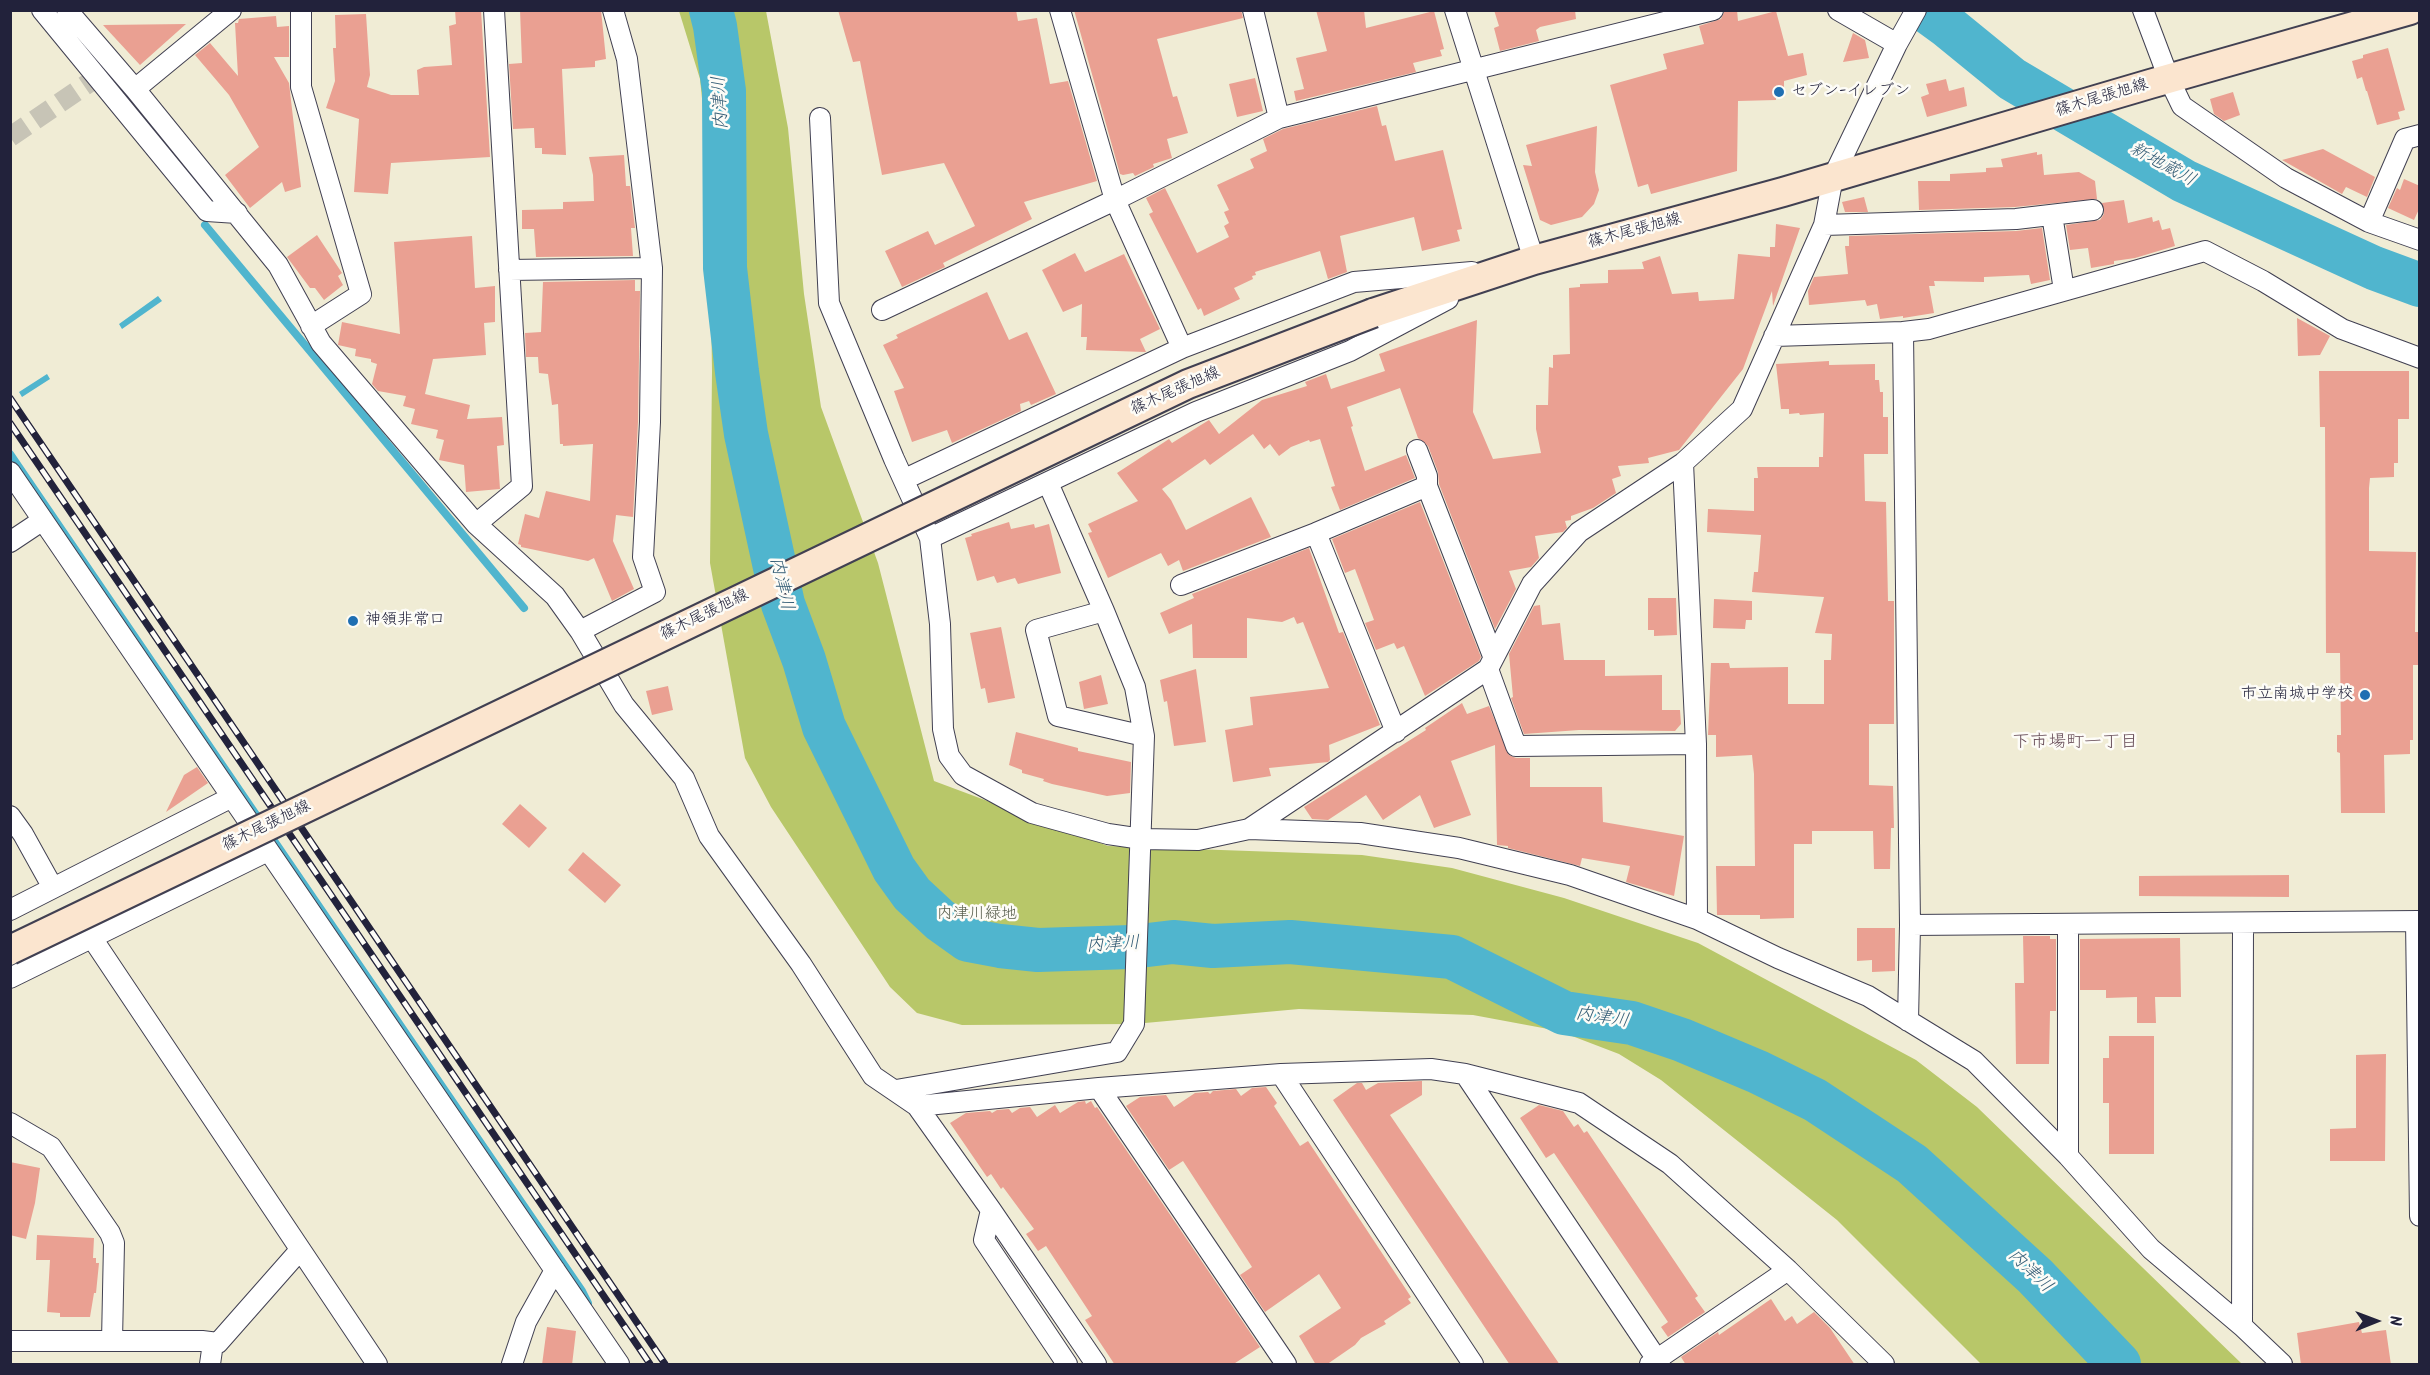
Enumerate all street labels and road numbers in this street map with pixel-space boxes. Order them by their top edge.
street label: 篠木尾張旭線 [2053,76,2151,122]
street label: 篠木尾張旭線 [1586,210,1684,254]
street label: 篠木尾張旭線 [1128,364,1224,420]
street label: 篠木尾張旭線 [658,586,752,646]
street label: 篠木尾張旭線 [220,797,314,857]

